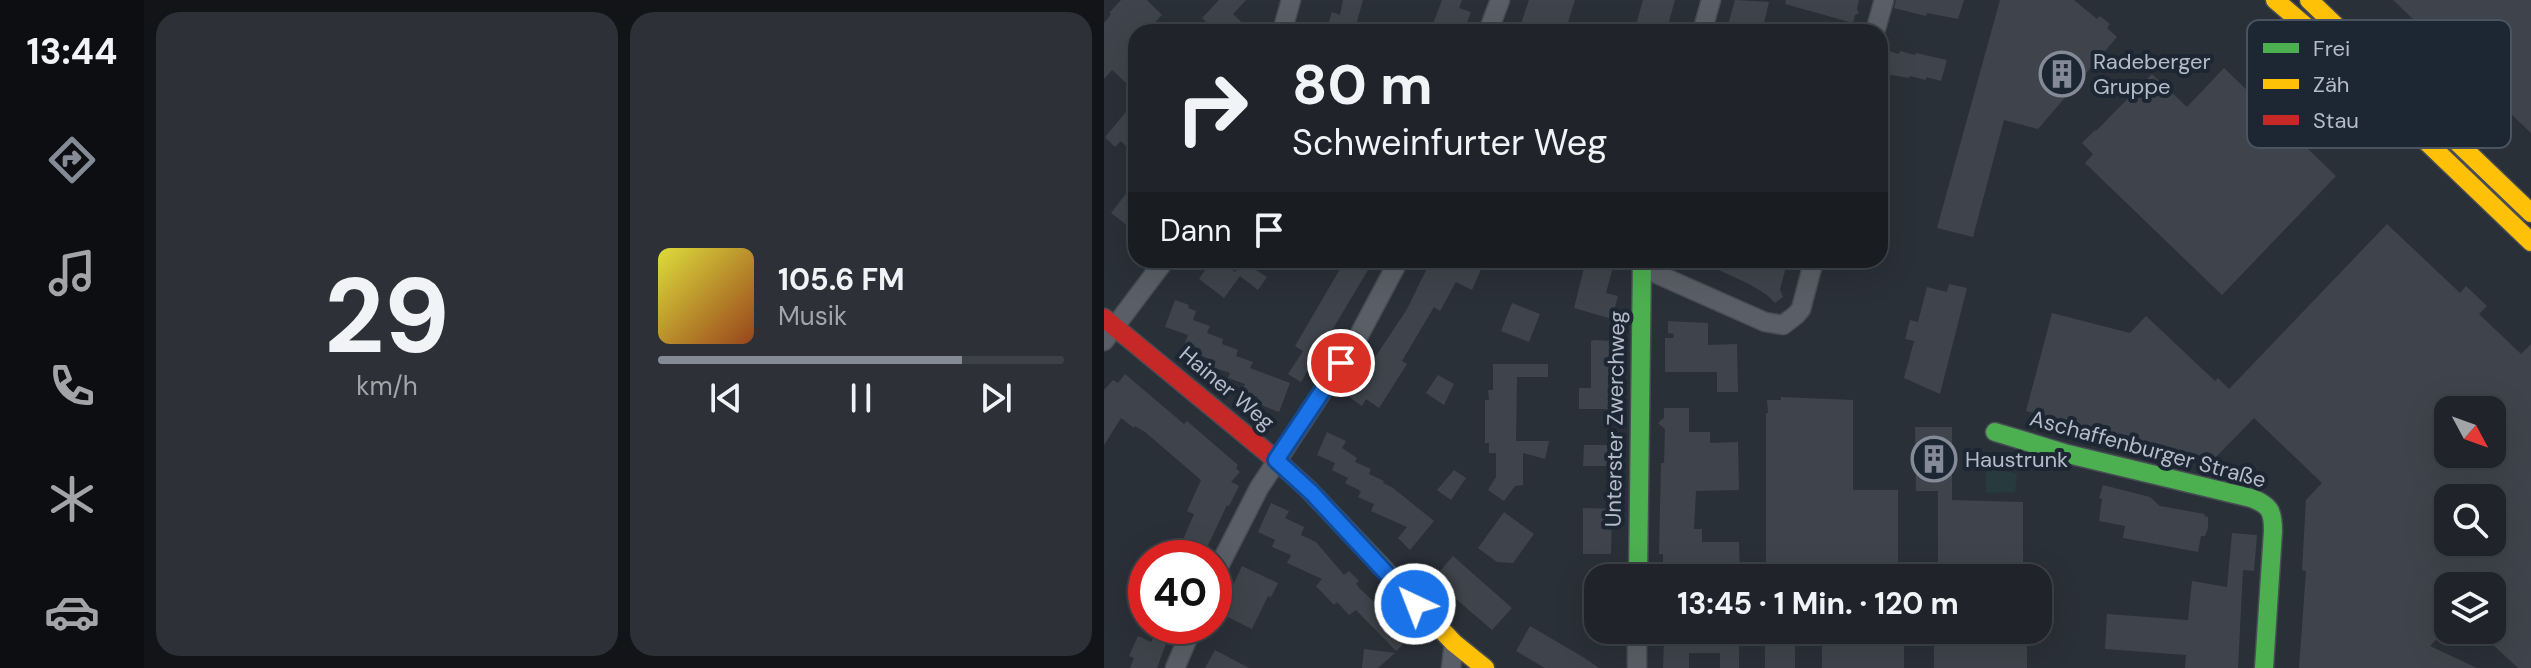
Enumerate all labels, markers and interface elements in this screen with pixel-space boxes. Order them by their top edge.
legend [2247,20,2511,148]
text: 13:44 [27,28,117,75]
text: Frei [2313,34,2350,63]
place label: Radeberger Gruppe [2093,47,2211,101]
text: 80 m [1292,48,1433,121]
building icon: Radeberger Gruppe [2038,50,2086,98]
icon: right [1160,56,1264,160]
text: Zäh [2313,70,2350,99]
text: Stau [2313,106,2359,135]
text: Schweinfurter Weg [1292,119,1607,166]
icon: directions [44,132,100,188]
icon: arrive [1247,208,1291,252]
text: Dann [1160,211,1231,250]
icon: music [44,245,100,301]
text: 29 [324,249,450,384]
text: 105.6 FM [778,260,905,299]
text: Musik [778,299,847,333]
street label: Unterster Zwerchweg [1599,311,1631,527]
pin [1307,329,1375,397]
street label: Hainer Weg [1173,340,1281,436]
icon: arrive [1319,341,1363,385]
icon: phone [44,358,100,414]
text: km/h [356,369,418,403]
icon: previous [704,376,748,420]
icon: pause [839,376,883,420]
icon: next [974,376,1018,420]
north arrow [2434,396,2506,468]
map controls [2434,396,2506,644]
street label: Aschaffenburger Straße [2027,404,2269,494]
building icon: Haustrunk [1910,435,1958,483]
place label: Haustrunk [1965,445,2068,474]
icon: climate [44,471,100,527]
button: search [2434,484,2506,556]
speed limit sign: 40 [1128,540,1232,644]
position arrow [1373,562,1457,646]
button: layers [2434,572,2506,644]
icon: car [44,584,100,640]
text: 13:45 · 1 Min. · 120 m [1677,584,1959,623]

